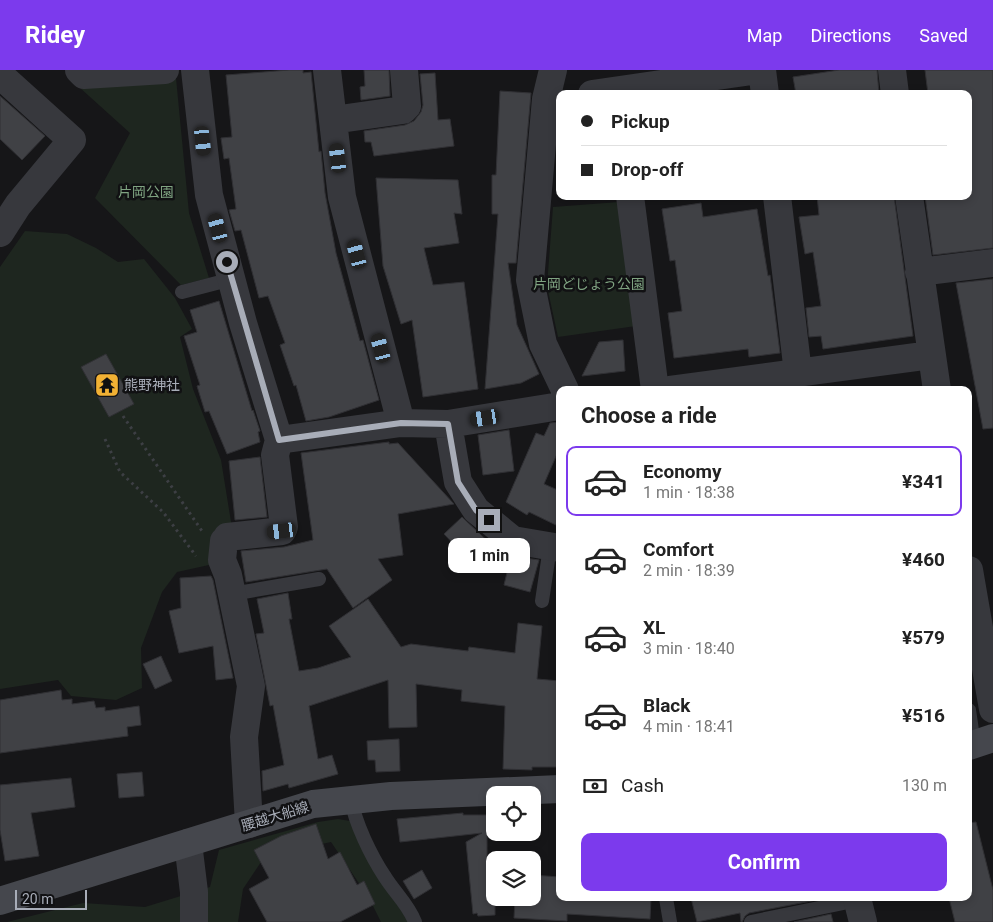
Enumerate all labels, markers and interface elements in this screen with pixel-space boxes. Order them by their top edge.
text: Ridey [25,21,85,49]
text: Map [747,25,782,46]
text: Directions [810,25,891,46]
text: Saved [919,25,968,46]
text: Pickup [611,110,670,133]
car [193,125,212,157]
car [328,142,347,174]
text: Drop-off [611,158,683,181]
park label: 片岡公園 [118,184,174,200]
car [206,212,229,244]
car [345,238,368,270]
route start [216,251,238,273]
park label: 片岡どじょう公園 [533,276,645,292]
car [369,332,392,364]
temple icon: 熊野神社 [94,372,120,398]
place label: 熊野神社 [124,377,180,393]
text: Choose a ride [581,403,717,428]
car [469,408,500,428]
icon: car [583,459,628,504]
text: Economy [643,460,722,483]
text: ¥341 [902,470,945,493]
text: 1 min · 18:38 [643,483,735,502]
route end [478,509,500,531]
car [266,522,297,540]
icon: car [583,537,628,582]
callout: 1 min [448,538,530,572]
text: Comfort [643,538,714,561]
text: 1 min [469,546,509,565]
text: ¥460 [902,548,945,571]
text: 2 min · 18:39 [643,561,735,580]
icon: car [583,615,628,660]
text: XL [643,616,665,639]
text: ¥579 [902,626,945,649]
text: 3 min · 18:40 [643,639,735,658]
icon: car [583,693,628,738]
text: Black [643,694,690,717]
text: ¥516 [902,704,945,727]
text: 4 min · 18:41 [643,717,735,736]
icon: cash [581,772,609,800]
text: Cash [621,774,664,797]
text: 130 m [902,776,947,795]
map controls [486,786,541,906]
button: locate [486,786,541,841]
street label: 腰越大船線 [239,798,311,834]
button: Confirm [581,833,947,891]
button: layers [486,851,541,906]
scale bar [15,887,88,910]
text: 20 m [22,891,54,907]

